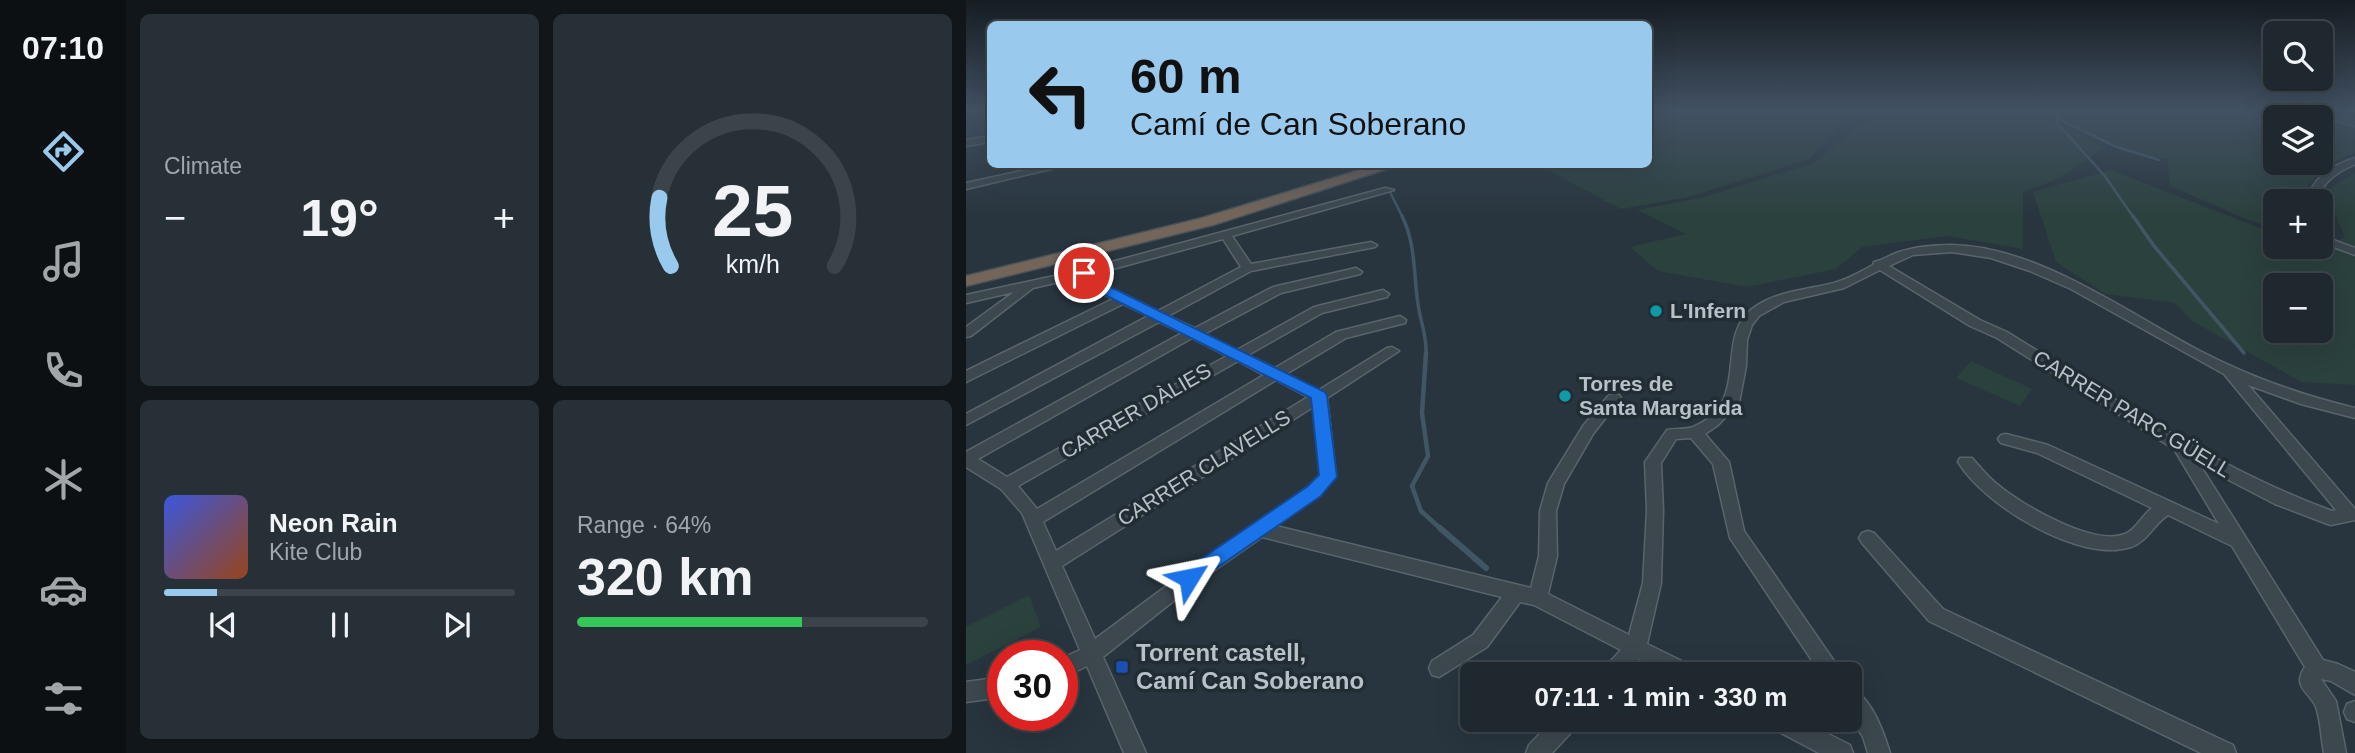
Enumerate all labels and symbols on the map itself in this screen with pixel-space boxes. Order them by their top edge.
pin [1054,243,1114,303]
place label: L'Infern [1670,299,1746,322]
marker: L'Infern [1648,303,1664,319]
street label: CARRER PARC GÜELL [2029,346,2235,482]
street label: CARRER DÀLIES [1057,358,1215,463]
place label: Torres de Santa Margarida [1579,372,1743,419]
marker: Torres de Santa Margarida [1557,388,1573,404]
street label: CARRER CLAVELLS [1113,405,1294,530]
position arrow [1152,541,1226,615]
place label: Torrent castell, Camí Can Soberano [1136,639,1364,694]
speed limit sign: 30 [987,640,1078,731]
marker: Torrent castell, Camí Can Soberano [1114,659,1130,675]

